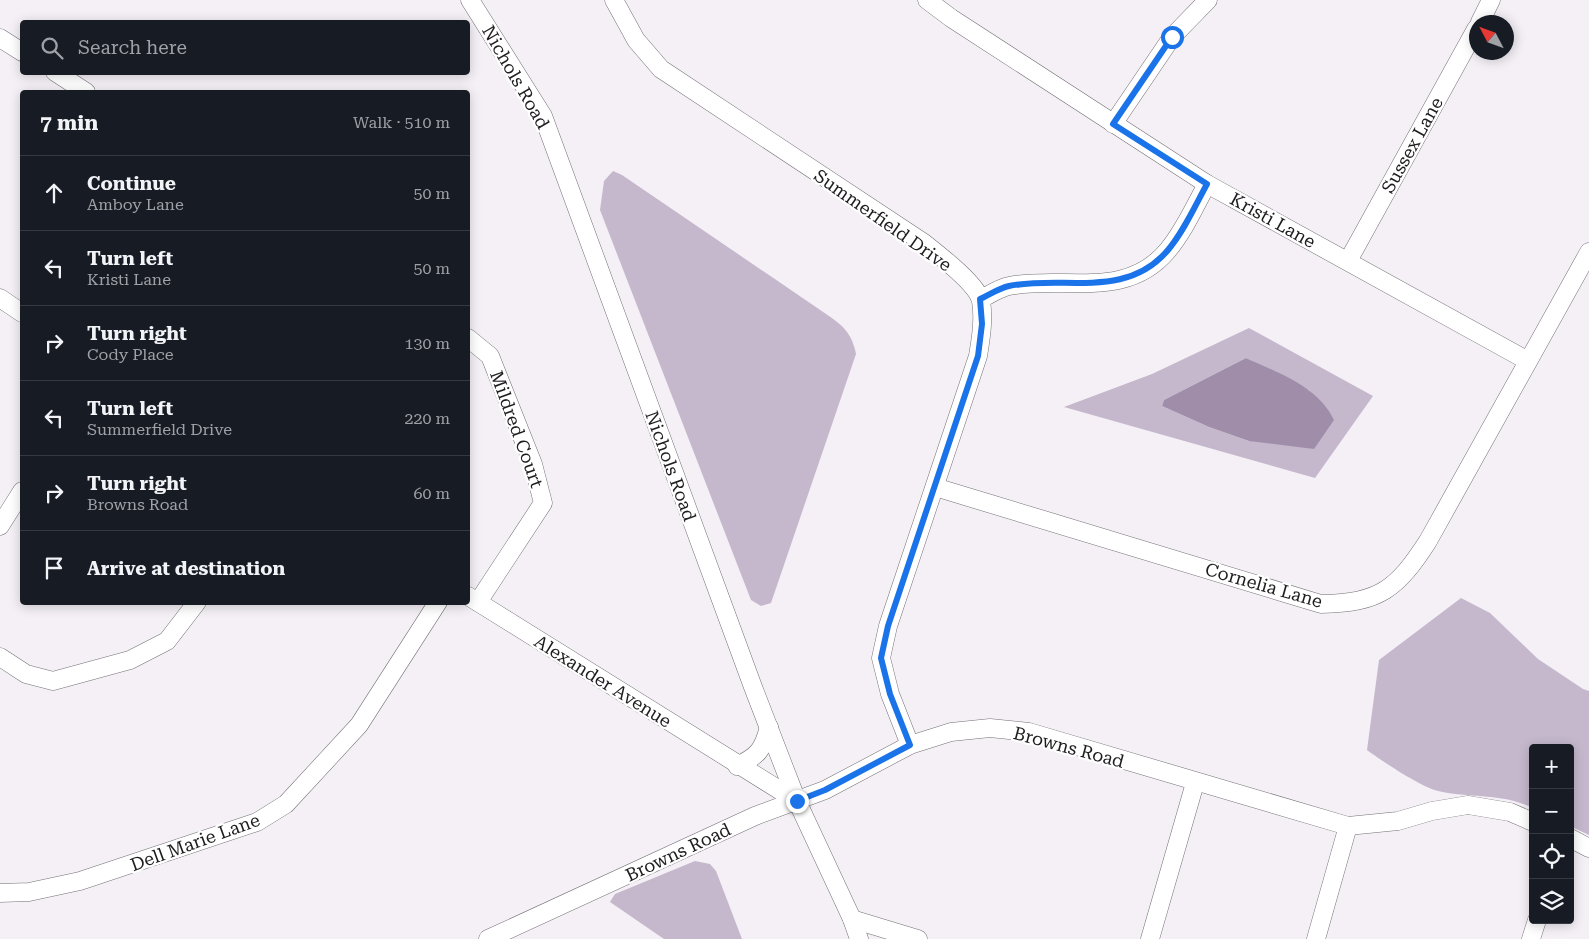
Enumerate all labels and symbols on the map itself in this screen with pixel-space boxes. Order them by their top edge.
north arrow [1469,15,1514,60]
street label: Nichols Road [478,22,554,133]
route start [1161,26,1184,49]
street label: Sussex Lane [1377,93,1447,197]
street label: Summerfield Drive [810,165,956,275]
street label: Kristi Lane [1227,188,1320,252]
street label: Mildred Court [486,368,548,491]
street label: Nichols Road [641,408,701,524]
street label: Cornelia Lane [1203,558,1325,612]
street label: Alexander Avenue [531,630,676,732]
street label: Browns Road [1011,722,1127,772]
route end [786,790,809,813]
street label: Dell Marie Lane [127,809,263,875]
street label: Browns Road [622,818,734,886]

